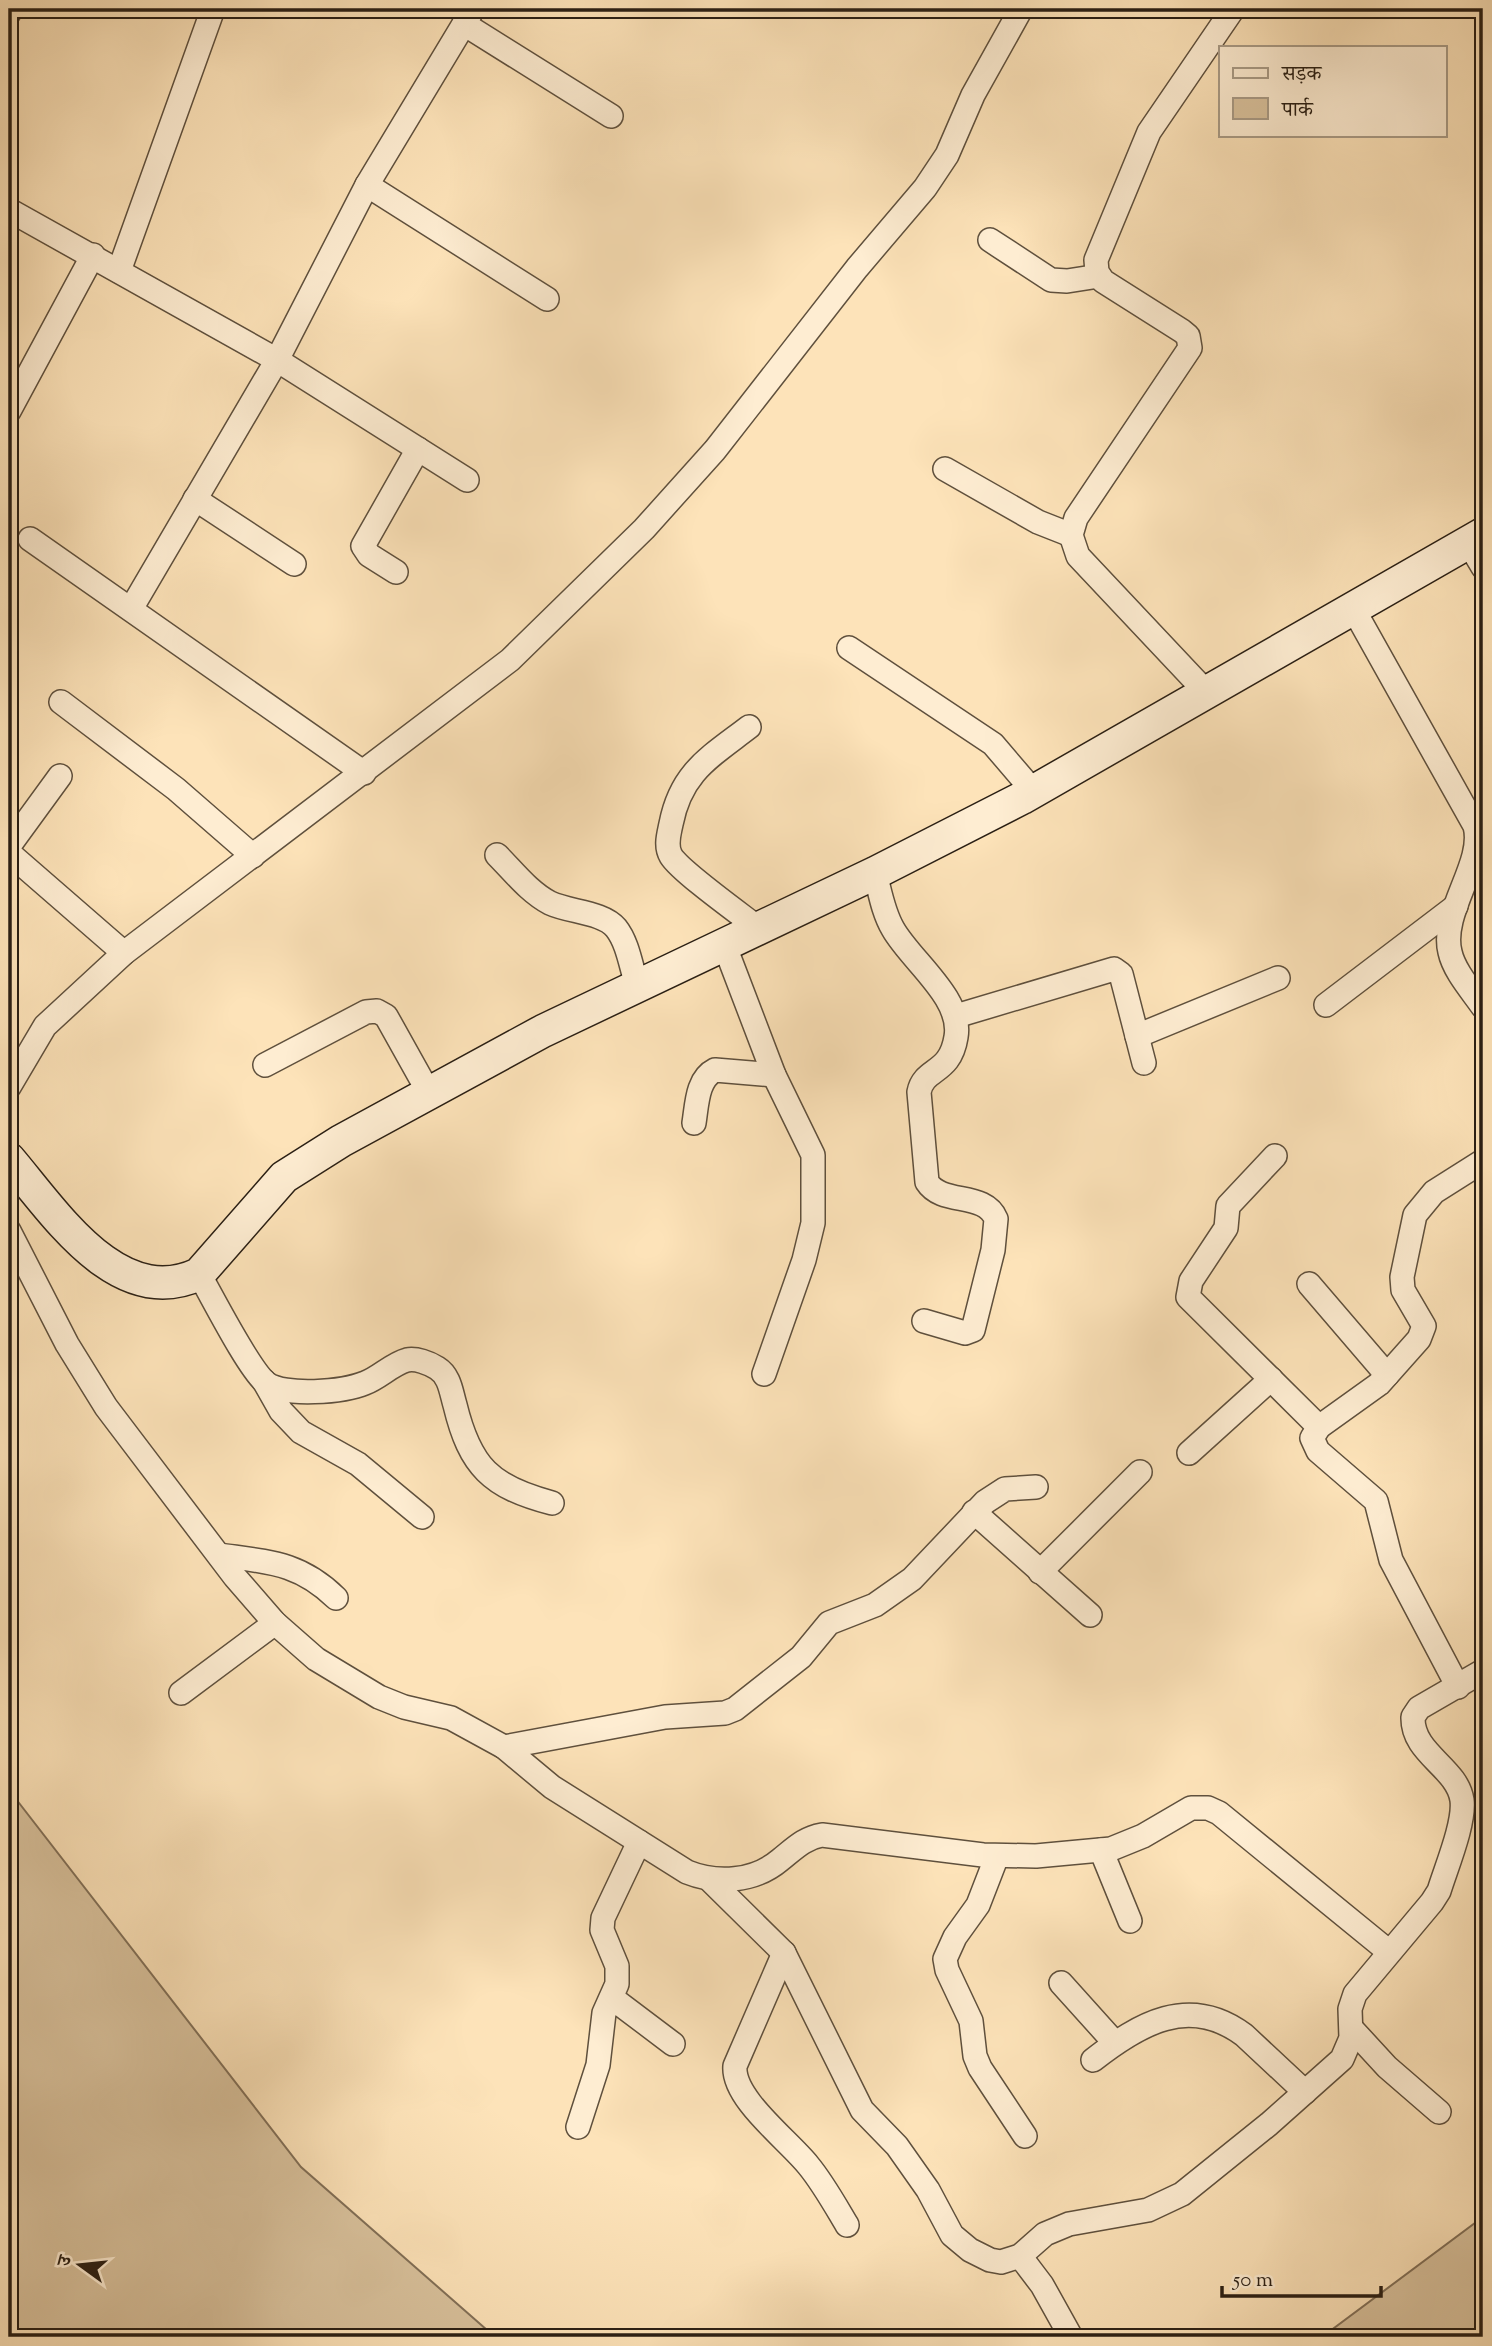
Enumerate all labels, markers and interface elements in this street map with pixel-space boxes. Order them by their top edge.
legend [1219,46,1446,136]
text: सड़क [1281,60,1322,90]
text: पार्क [1281,96,1314,126]
north arrow [46,2230,116,2300]
text: उ [51,2252,81,2271]
scale bar [1222,2255,1382,2299]
text: 50 m [1232,2266,1273,2296]

